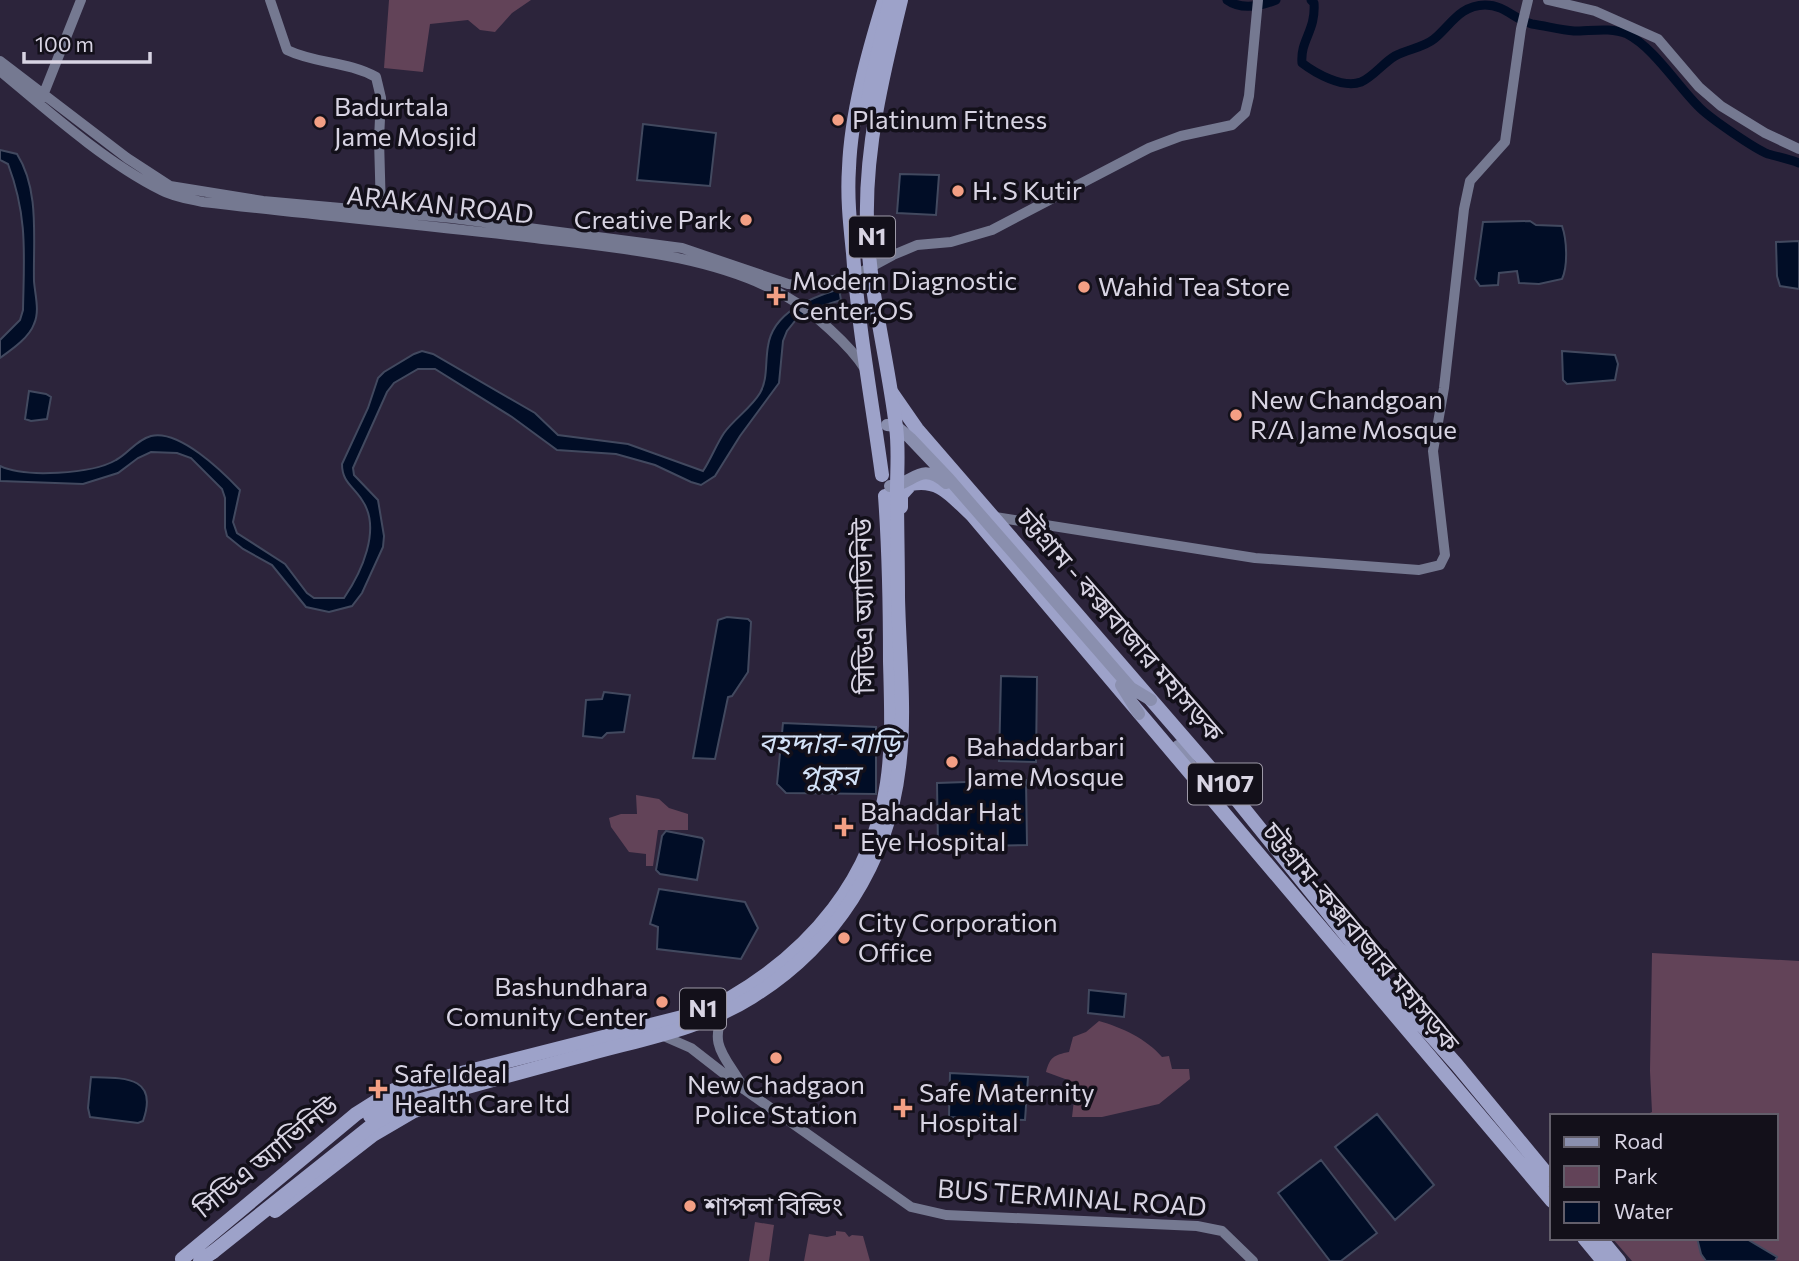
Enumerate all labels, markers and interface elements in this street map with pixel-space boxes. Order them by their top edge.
scale bar [24,21,150,65]
text: 100 m [35,31,94,56]
place label: Badurtala Jame Mosjid [334,90,477,151]
place label: Platinum Fitness [852,103,1047,134]
marker: Platinum Fitness [830,112,846,128]
marker: Badurtala Jame Mosjid [312,114,328,130]
place label: H. S Kutir [972,174,1082,205]
street label: ARAKAN ROAD [345,178,535,229]
marker: H. S Kutir [950,183,966,199]
place label: Creative Park [574,203,732,234]
marker: Creative Park [738,212,754,228]
road number: N1 [849,216,895,258]
place label: Modern Diagnostic Center,OS [792,264,1017,325]
place label: Wahid Tea Store [1098,270,1290,301]
marker: Wahid Tea Store [1076,279,1092,295]
marker: Modern Diagnostic Center,OS [766,286,786,306]
place label: New Chandgoan R/A Jame Mosque [1250,383,1457,444]
marker: New Chandgoan R/A Jame Mosque [1228,407,1244,423]
street label: চট্টগ্রাম - কক্সবাজার মহাসড়ক [1011,500,1232,748]
street label: সিডিএ অ্যাভিনিউ [845,517,880,695]
water label: বহদ্দার-বাড়ি পুকুর [758,725,905,792]
place label: Bahaddarbari Jame Mosque [966,730,1125,791]
marker: Bahaddarbari Jame Mosque [944,754,960,770]
road number: N107 [1188,764,1262,804]
place label: Bahaddar Hat Eye Hospital [860,795,1022,856]
street label: চট্টগ্রাম-কক্সবাজার মহাসড়ক [1257,815,1468,1058]
marker: Bahaddar Hat Eye Hospital [834,817,854,837]
place label: City Corporation Office [858,906,1058,967]
marker: City Corporation Office [836,930,852,946]
place label: Bashundhara Comunity Center [446,970,648,1031]
road number: N1 [680,988,726,1030]
marker: Bashundhara Comunity Center [654,994,670,1010]
marker: New Chadgaon Police Station [768,1050,784,1066]
place label: Safe Ideal Health Care ltd [394,1057,570,1118]
place label: New Chadgaon Police Station [687,1068,865,1129]
place label: Safe Maternity Hospital [919,1076,1095,1137]
marker: Safe Ideal Health Care ltd [368,1079,388,1099]
street label: সিডিএ অ্যাভিনিউ [186,1088,344,1224]
marker: Safe Maternity Hospital [893,1098,913,1118]
legend [1550,1114,1778,1240]
text: Road [1614,1128,1663,1153]
text: Park [1614,1163,1658,1188]
street label: BUS TERMINAL ROAD [937,1172,1208,1221]
place label: শাপলা বিল্ডিং [703,1189,844,1220]
marker: শাপলা বিল্ডিং [682,1198,698,1214]
text: Water [1614,1198,1673,1223]

